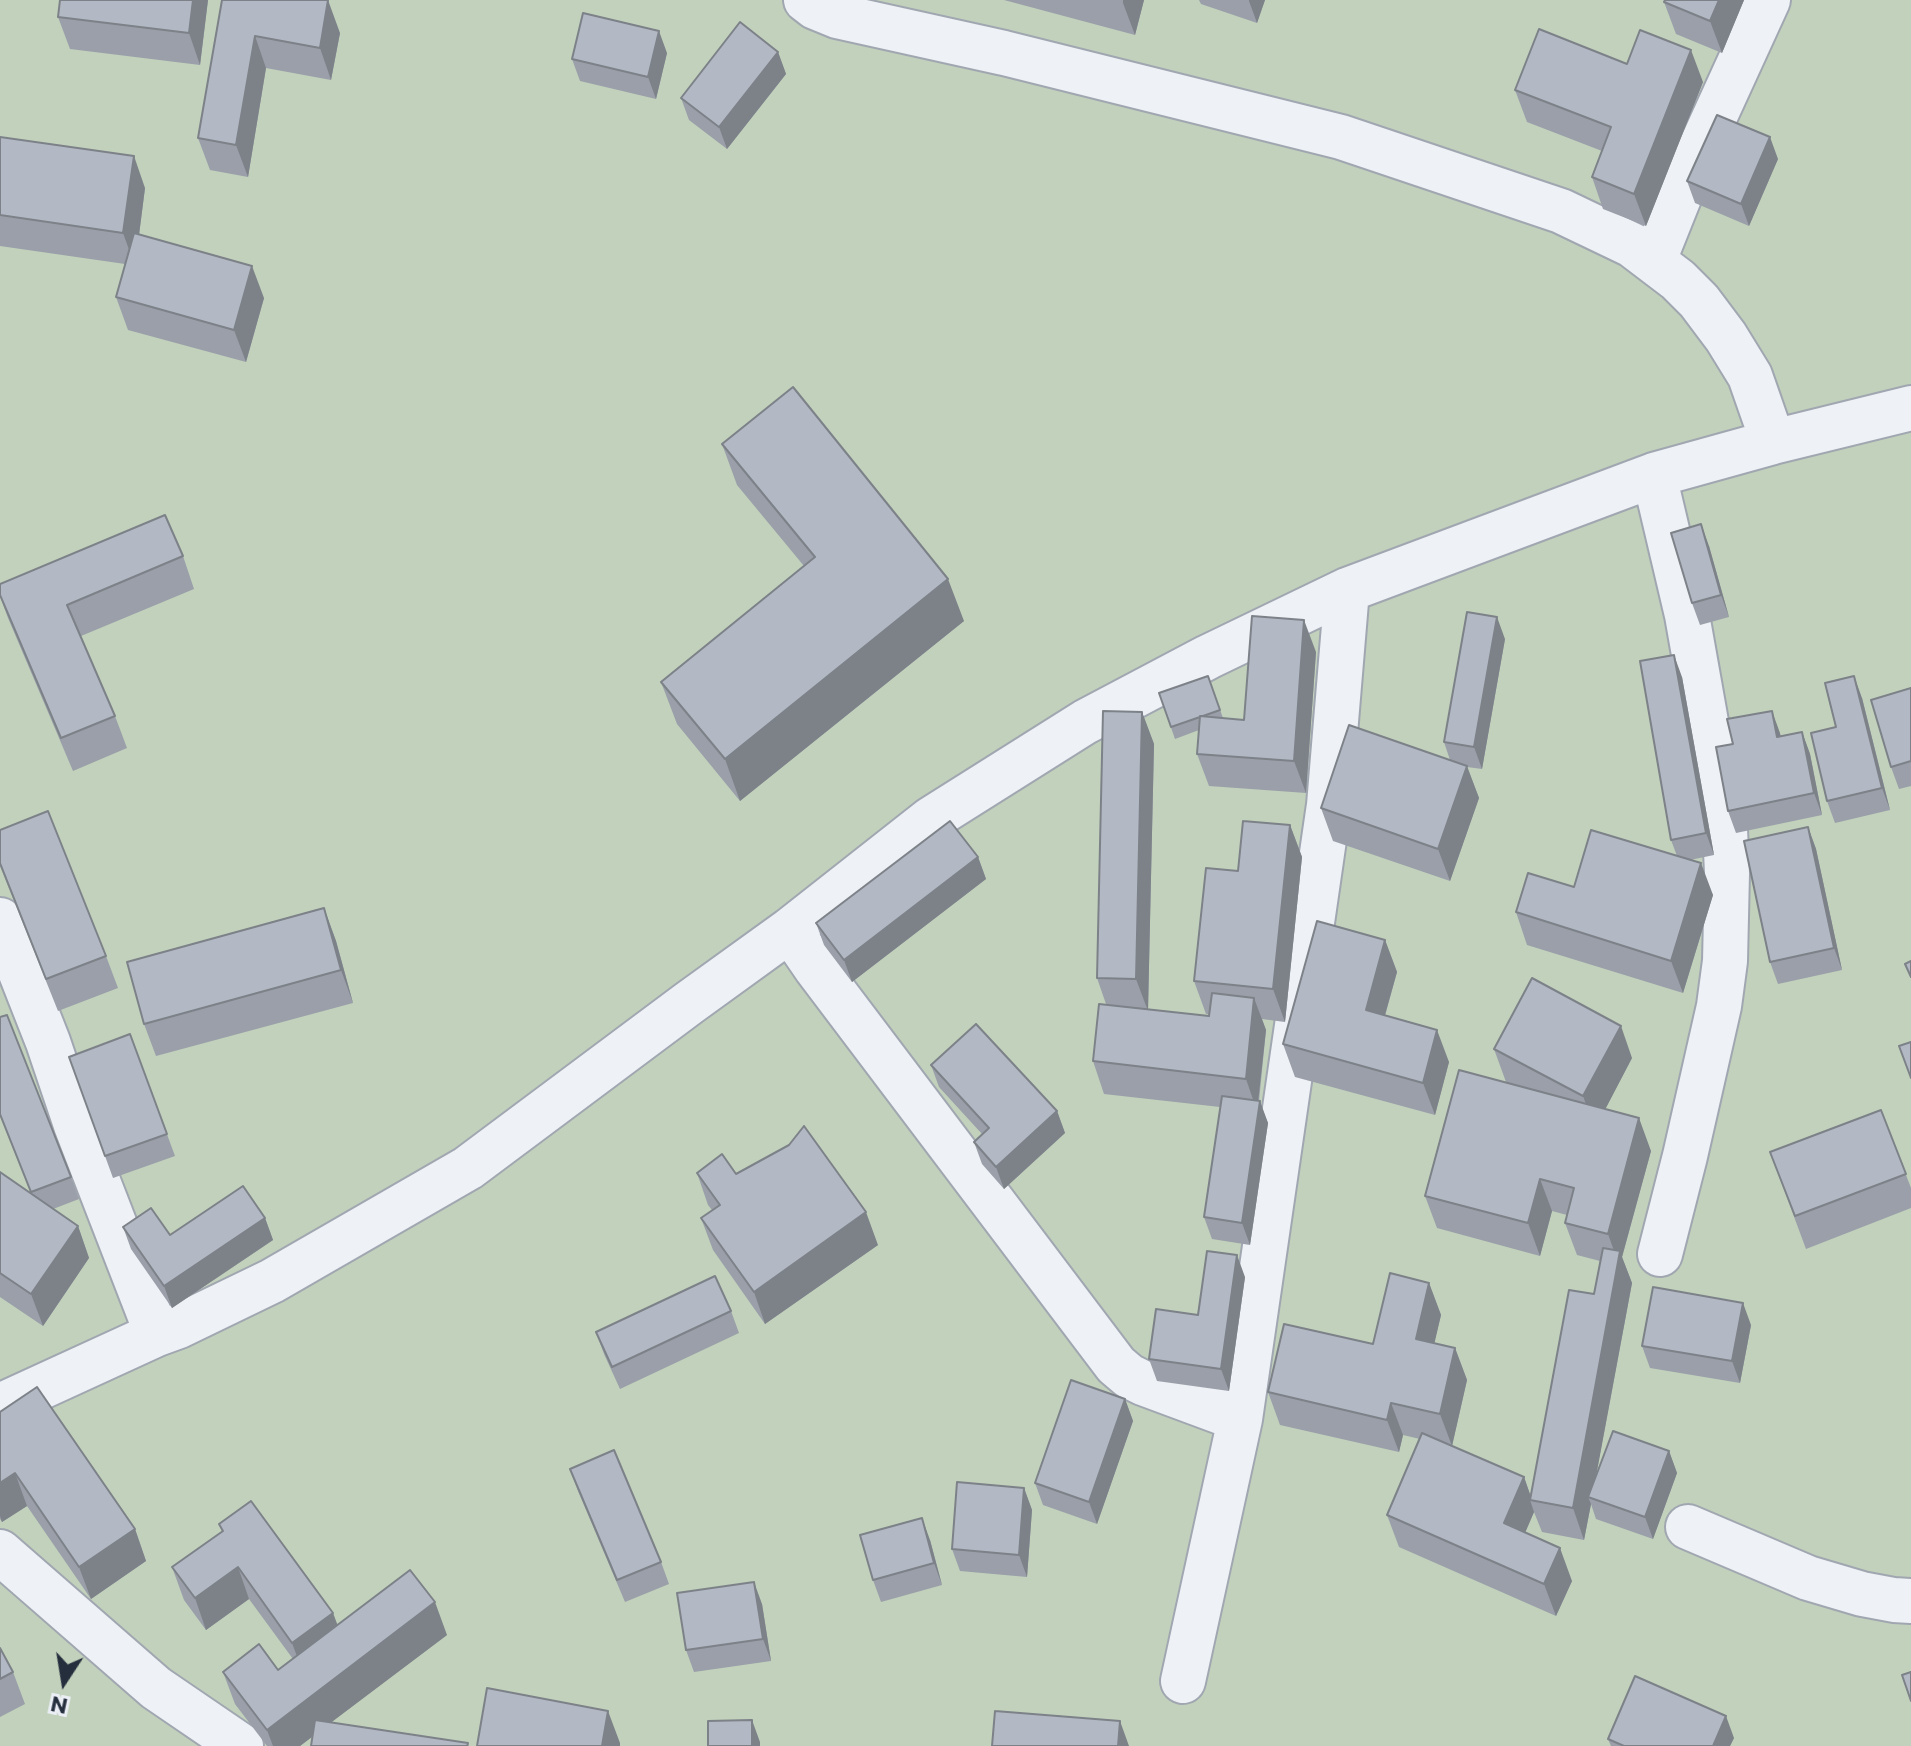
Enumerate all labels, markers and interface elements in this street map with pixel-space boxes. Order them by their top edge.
north arrow [24,1642,104,1722]
text: N [48,1691,70,1721]

